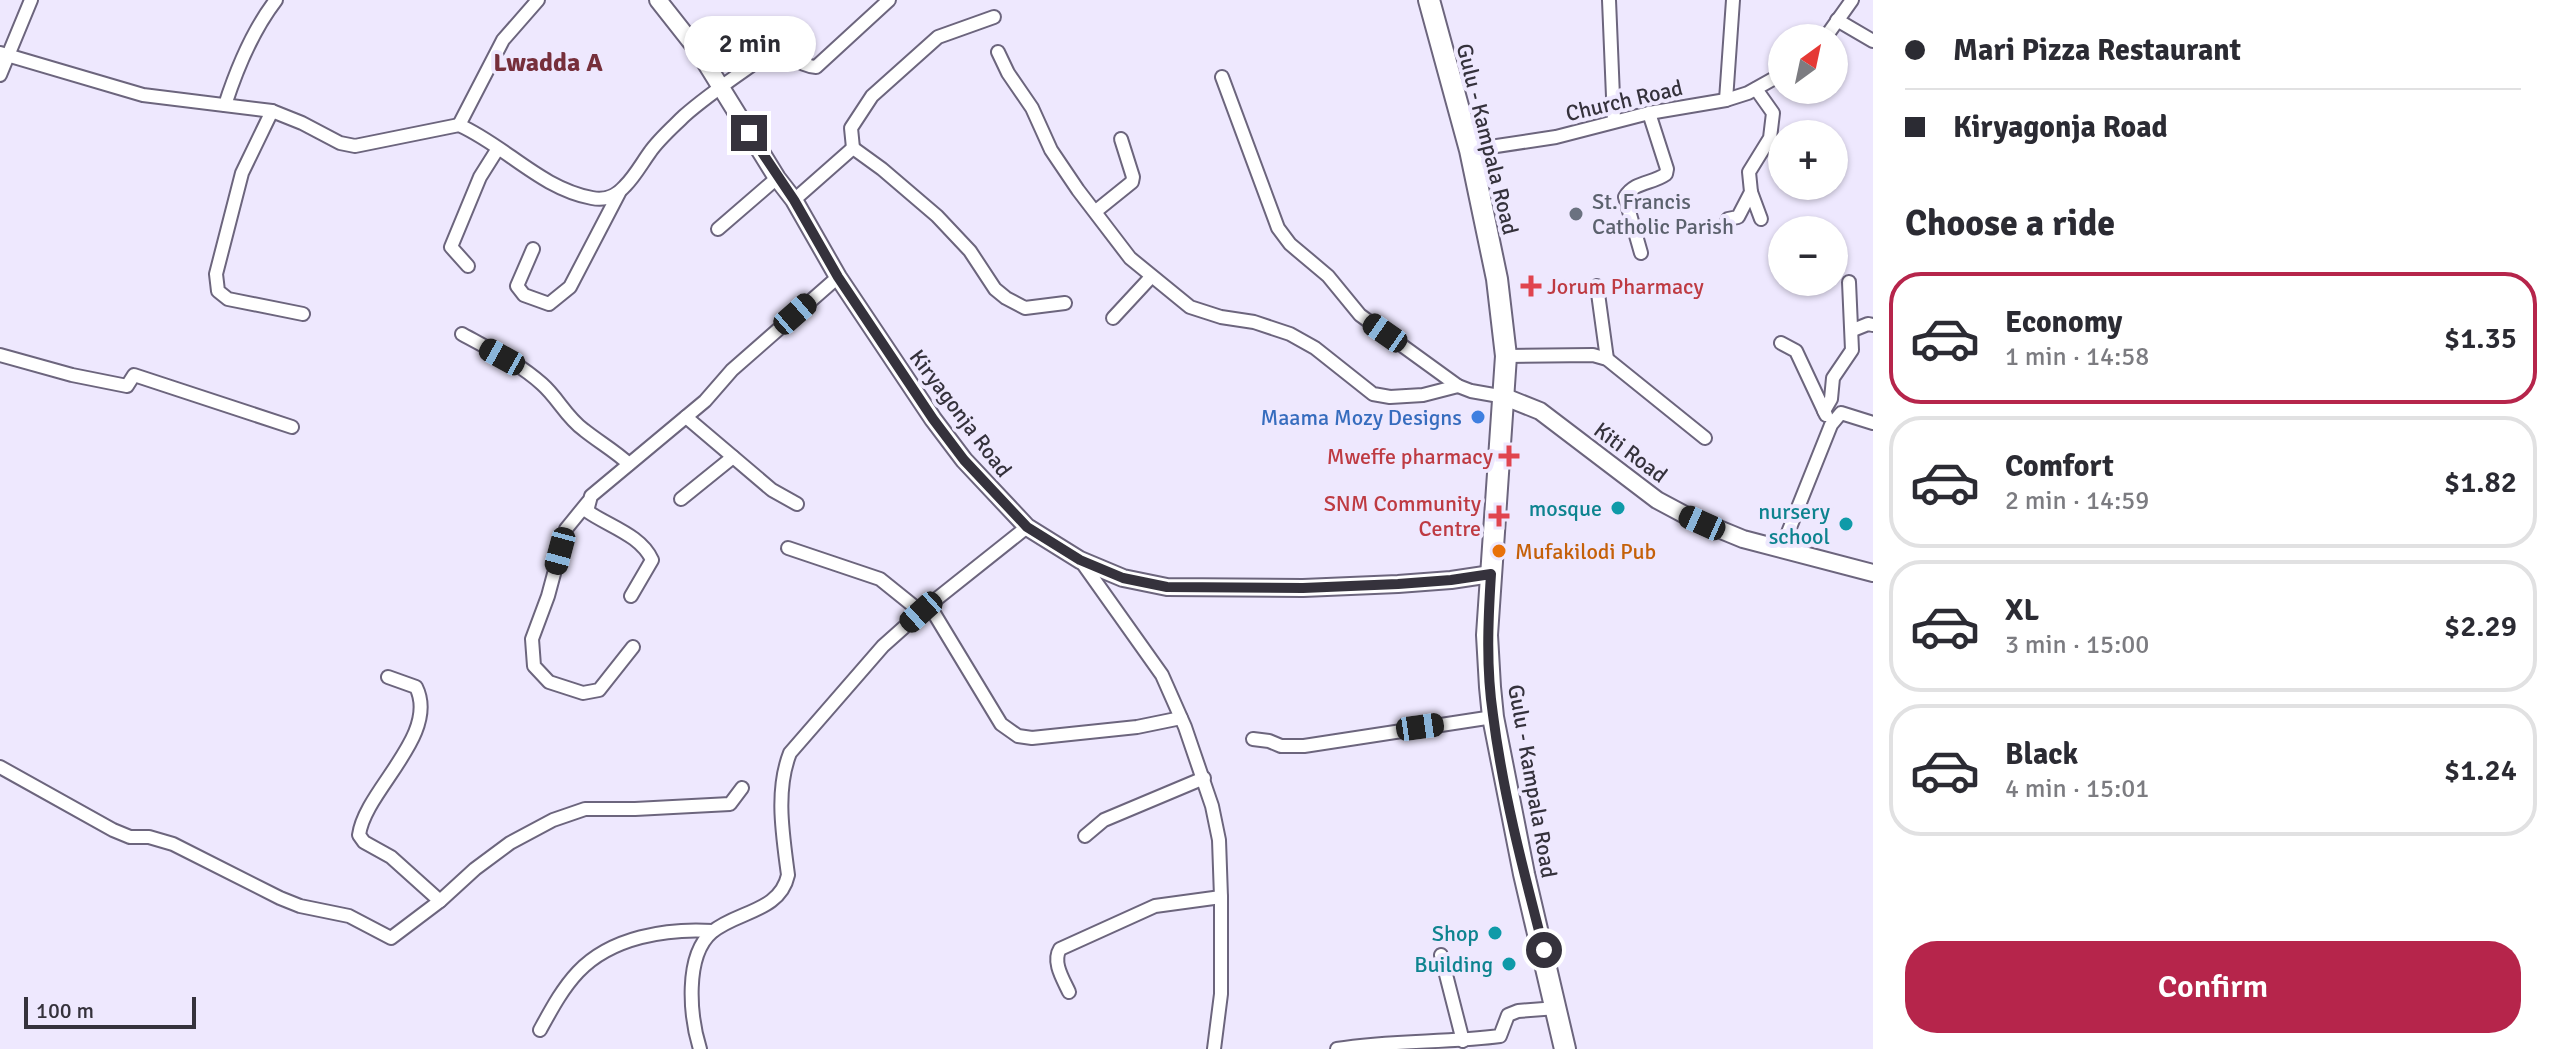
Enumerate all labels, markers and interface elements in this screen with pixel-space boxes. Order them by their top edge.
callout: 2 min [683,17,815,73]
north arrow [1768,24,1848,104]
map controls [1768,24,1848,296]
text: 2 min [719,28,781,60]
text: Mari Pizza Restaurant [1953,32,2241,69]
street label: Gulu - Kampala Road [1451,41,1524,237]
district label: Lwadda A [493,47,603,79]
street label: Church Road [1563,74,1685,127]
text: Kiryagonja Road [1953,109,2168,146]
route end [731,115,767,151]
button: + [1768,120,1848,200]
place label: St. Francis Catholic Parish [1592,188,1734,240]
text: Choose a ride [1905,201,2115,246]
marker: St. Francis Catholic Parish [1567,205,1585,223]
button: − [1768,216,1848,296]
place label: Jorum Pharmacy [1547,273,1704,300]
marker: Jorum Pharmacy [1522,277,1540,295]
car [769,289,821,339]
icon: car [1909,302,1981,374]
text: Economy [2005,304,2122,341]
car [1358,309,1412,357]
text: $1.35 [2444,320,2517,357]
car [475,335,529,379]
text: 1 min · 14:58 [2005,341,2149,373]
street label: Kiryagonja Road [904,344,1017,483]
place label: Maama Mozy Designs [1260,404,1462,431]
marker: Maama Mozy Designs [1469,408,1487,426]
street label: Kiti Road [1589,416,1673,489]
place label: Mweffe pharmacy [1327,443,1494,470]
icon: car [1909,446,1981,518]
marker: Mweffe pharmacy [1500,447,1518,465]
text: Comfort [2005,448,2114,485]
text: $1.82 [2444,464,2517,501]
text: 2 min · 14:59 [2005,485,2149,517]
place label: SNM Community Centre [1324,490,1482,542]
place label: mosque [1529,495,1602,522]
place label: nursery school [1758,498,1831,550]
marker: mosque [1609,499,1627,517]
car [1675,502,1729,544]
marker: SNM Community Centre [1488,505,1510,527]
marker: nursery school [1837,515,1855,533]
car [542,525,578,577]
place label: Mufakilodi Pub [1515,538,1656,565]
marker: Mufakilodi Pub [1490,542,1508,560]
car [895,587,947,637]
icon: car [1909,590,1981,662]
text: XL [2005,592,2039,629]
text: $2.29 [2444,608,2517,645]
text: 3 min · 15:00 [2005,629,2149,661]
street label: Gulu - Kampala Road [1502,682,1563,880]
car [1395,712,1445,742]
icon: car [1909,734,1981,806]
text: Black [2005,736,2078,773]
text: $1.24 [2444,752,2517,789]
text: 4 min · 15:01 [2005,773,2149,805]
place label: Shop [1432,920,1479,947]
marker: Shop [1486,924,1504,942]
route start [1526,932,1562,968]
button: Confirm [1905,941,2521,1033]
place label: Building [1414,951,1493,978]
marker: Building [1500,955,1518,973]
scale bar [24,993,196,1029]
text: 100 m [36,997,94,1024]

